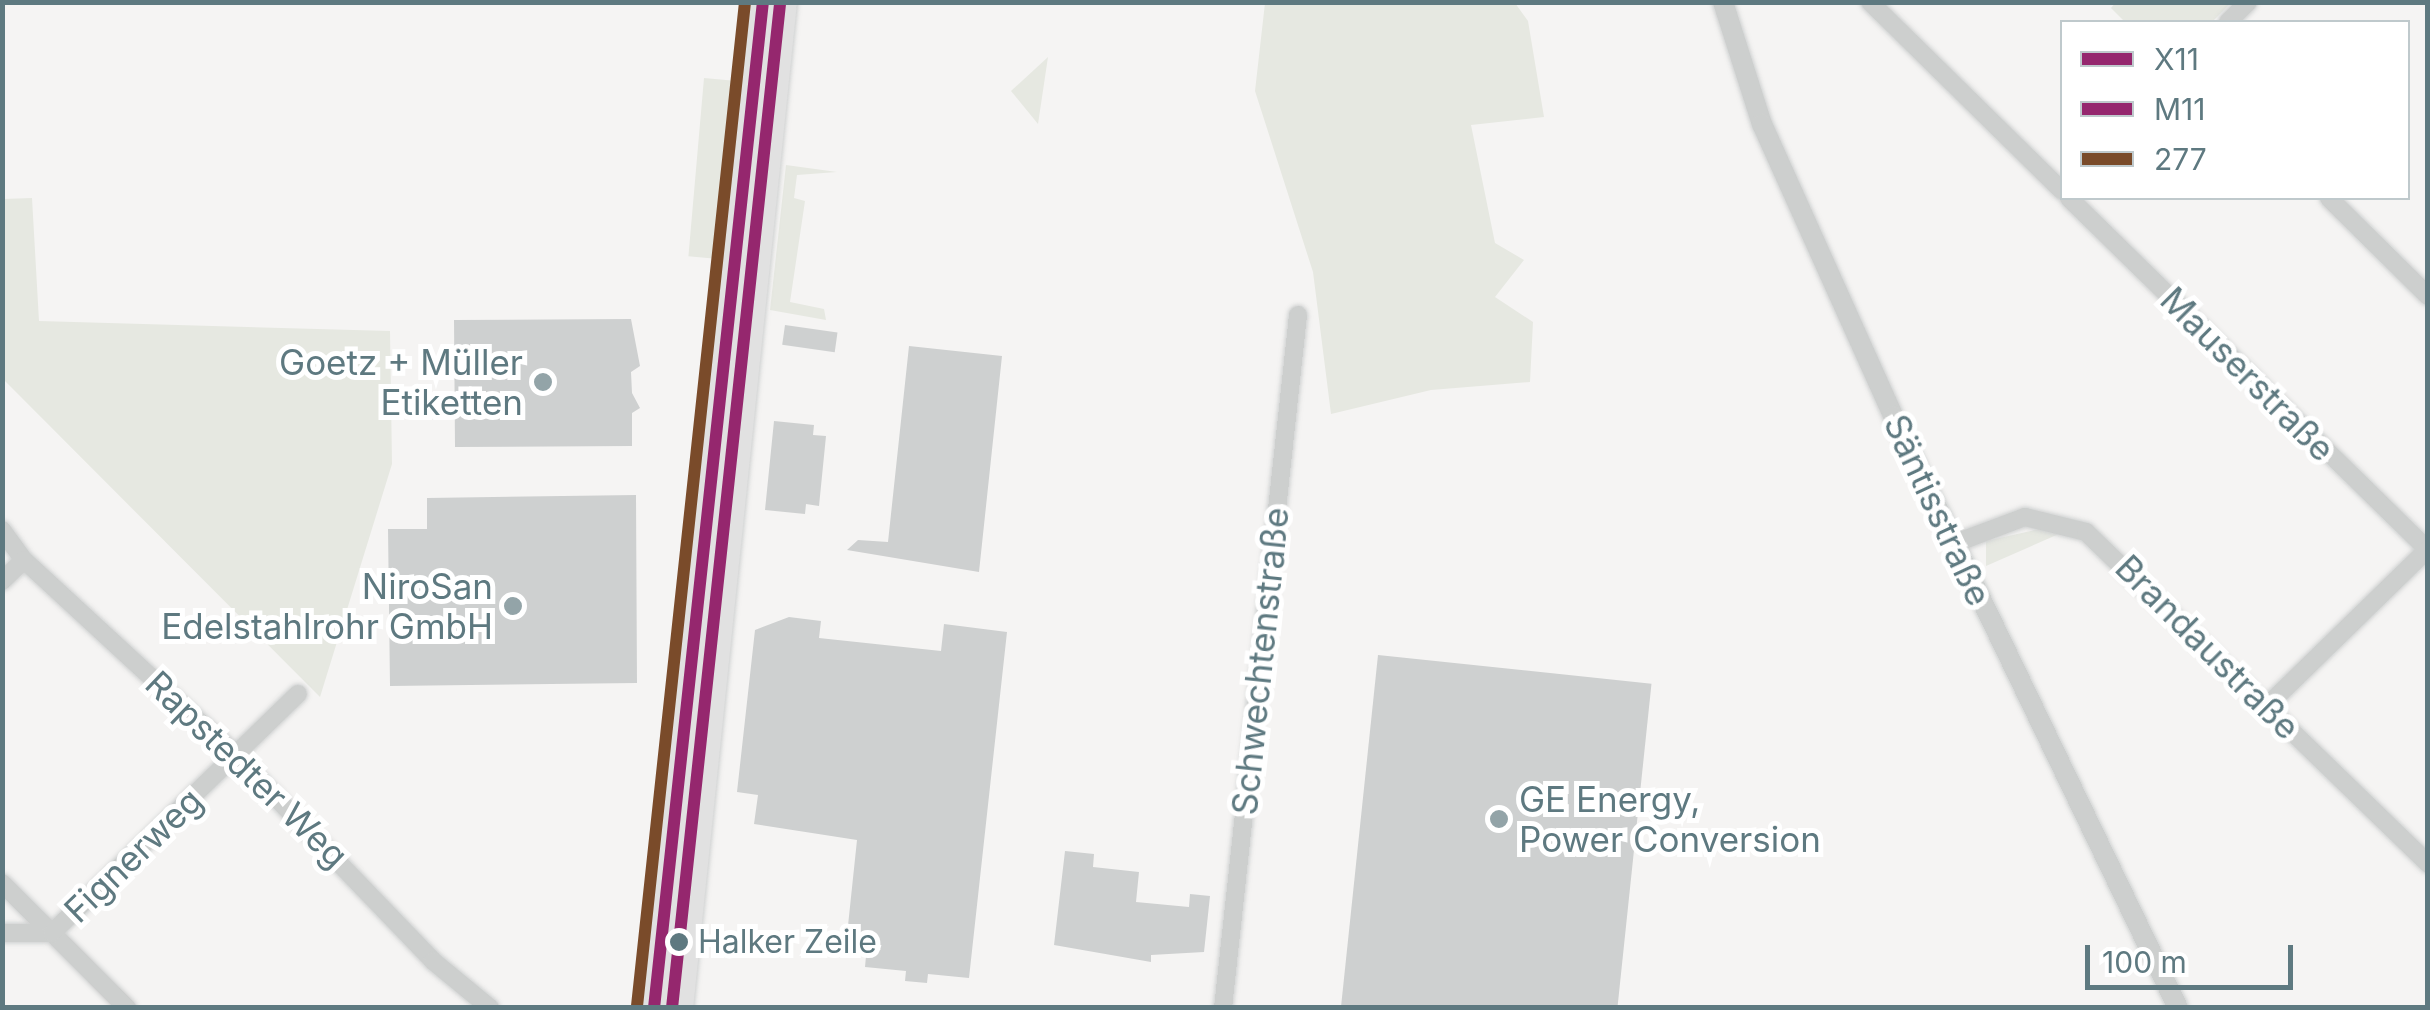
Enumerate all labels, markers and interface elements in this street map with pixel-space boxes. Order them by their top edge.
legend [2060,20,2410,200]
text: X11 [2154,41,2199,77]
text: M11 [2154,91,2206,127]
text: 277 [2154,141,2207,177]
street label: Mauserstraße [2152,278,2344,470]
place label: Goetz + Müller Etiketten [279,341,523,423]
marker: Goetz + Müller Etiketten [532,371,554,393]
street label: Säntisstraße [1875,408,2001,612]
street label: Schwechtenstraße [1223,505,1297,817]
street label: Brandaustraße [2107,546,2309,748]
place label: NiroSan Edelstahlrohr GmbH [161,565,493,647]
marker: NiroSan Edelstahlrohr GmbH [502,595,524,617]
street label: Rapstedter Weg [137,662,357,876]
place label: GE Energy, Power Conversion [1519,778,1821,860]
street label: Fignerweg [55,779,211,931]
marker: GE Energy, Power Conversion [1488,808,1510,830]
place label: Halker Zeile [698,923,877,961]
scale bar [2090,925,2298,987]
marker: Halker Zeile [669,932,689,952]
text: 100 m [2102,944,2187,980]

